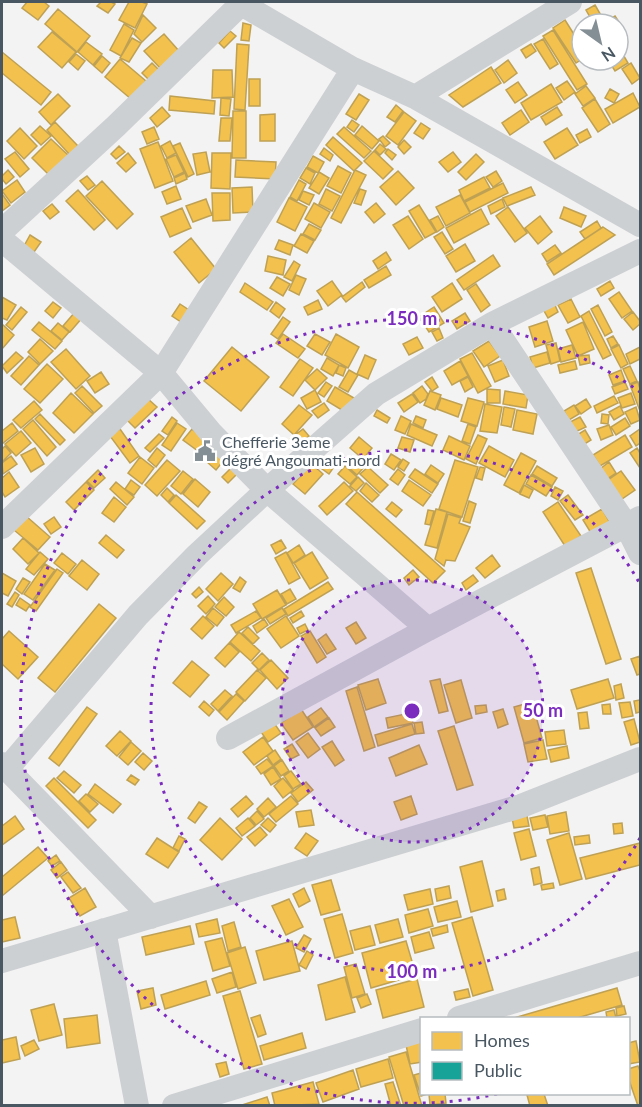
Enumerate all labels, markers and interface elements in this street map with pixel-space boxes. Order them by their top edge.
north arrow [570,12,630,72]
text: N [598,44,619,66]
text: 150 m [387,307,437,329]
place label: Chefferie 3eme dégré Angoumati-nord [222,432,380,469]
public building icon: Chefferie 3eme dégré Angoumati-nord [193,439,217,463]
text: 50 m [523,699,563,721]
centre of rings [402,701,422,721]
text: 100 m [387,960,437,982]
legend [420,1017,630,1095]
text: Homes [474,1029,530,1051]
text: Public [474,1059,522,1081]

